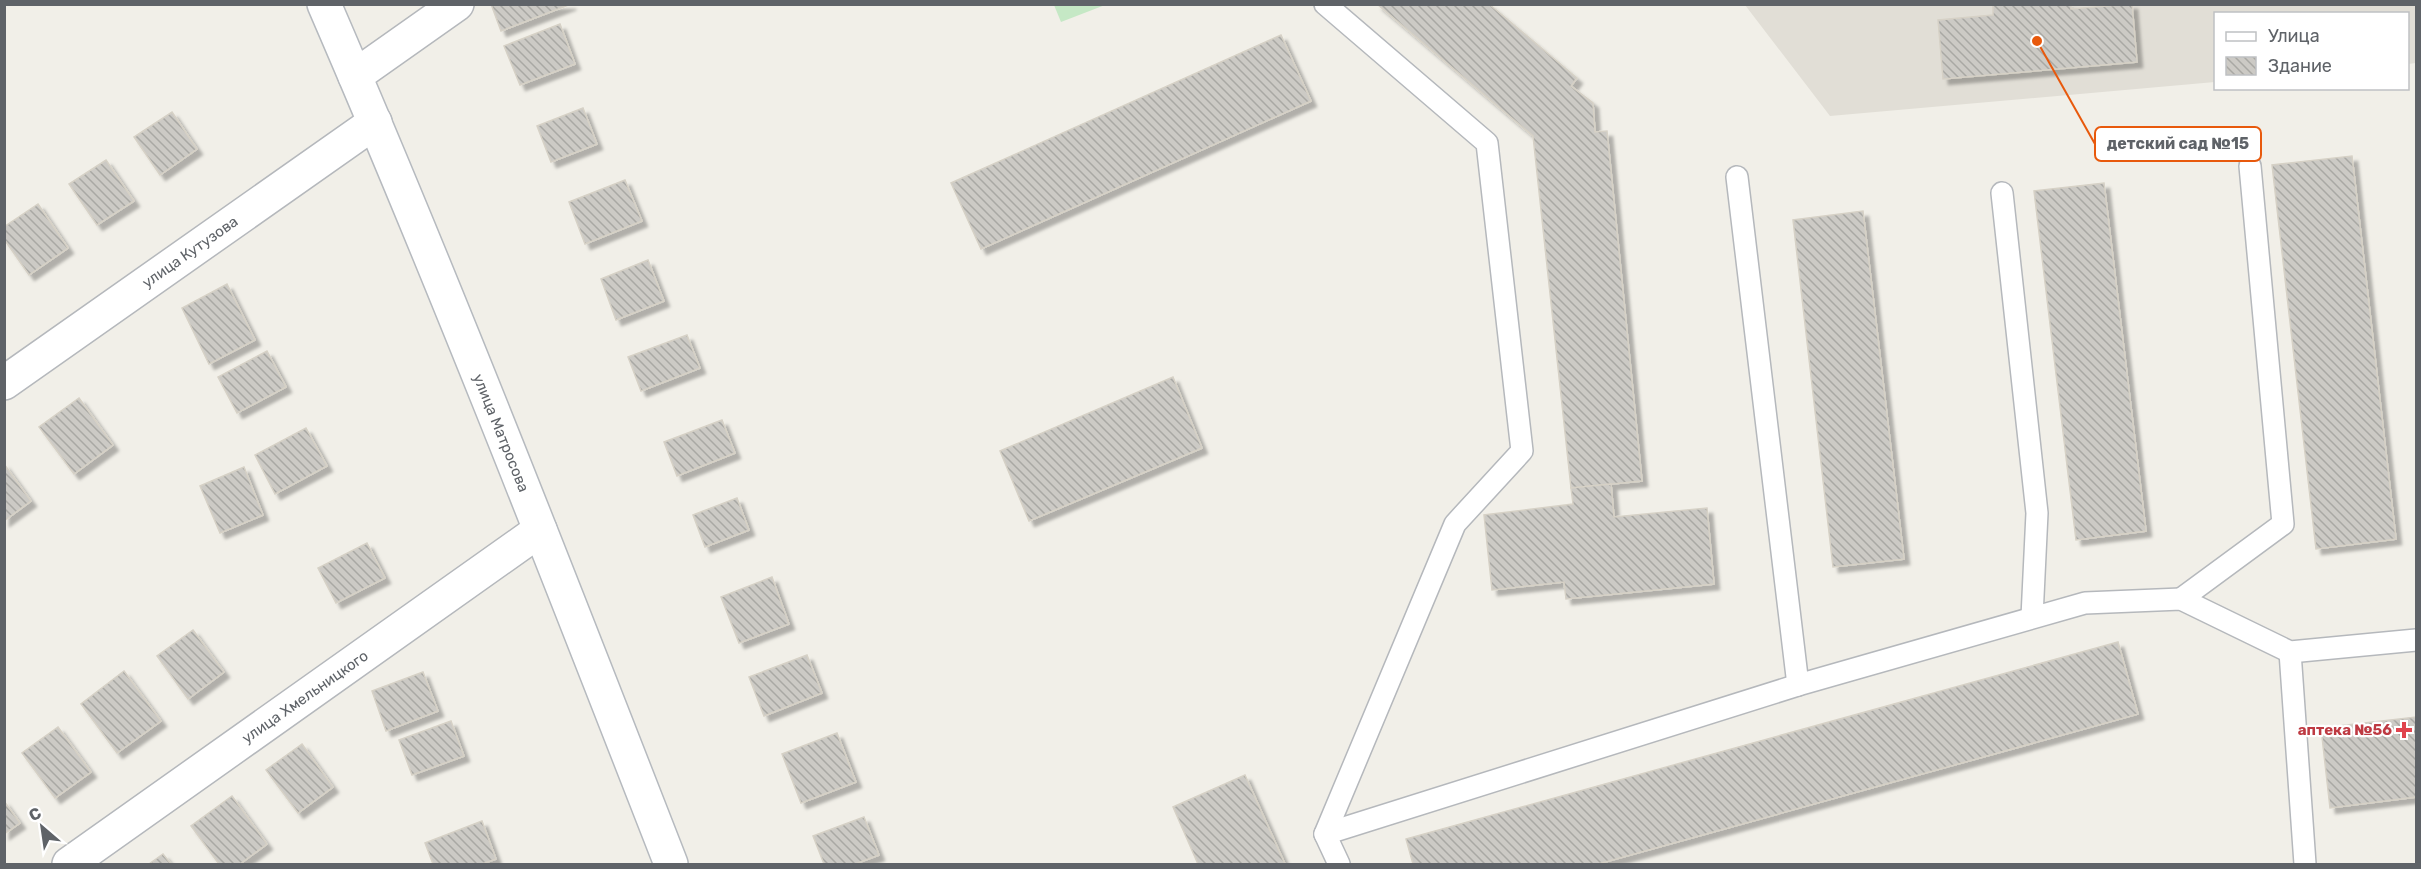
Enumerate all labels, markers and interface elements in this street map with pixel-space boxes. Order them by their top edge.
legend [2214,12,2409,90]
text: Улица [2268,25,2320,47]
text: Здание [2268,55,2332,77]
callout: детский сад №15 [2095,127,2261,161]
text: детский сад №15 [2107,134,2249,153]
street label: улица Кутузова [139,212,241,292]
street label: улица Матросова [469,371,533,495]
street label: улица Хмельницкого [238,647,372,747]
place label: аптека №56 [2298,721,2392,739]
marker: аптека №56 [2397,723,2411,737]
north arrow [12,797,72,857]
text: С [25,803,44,825]

